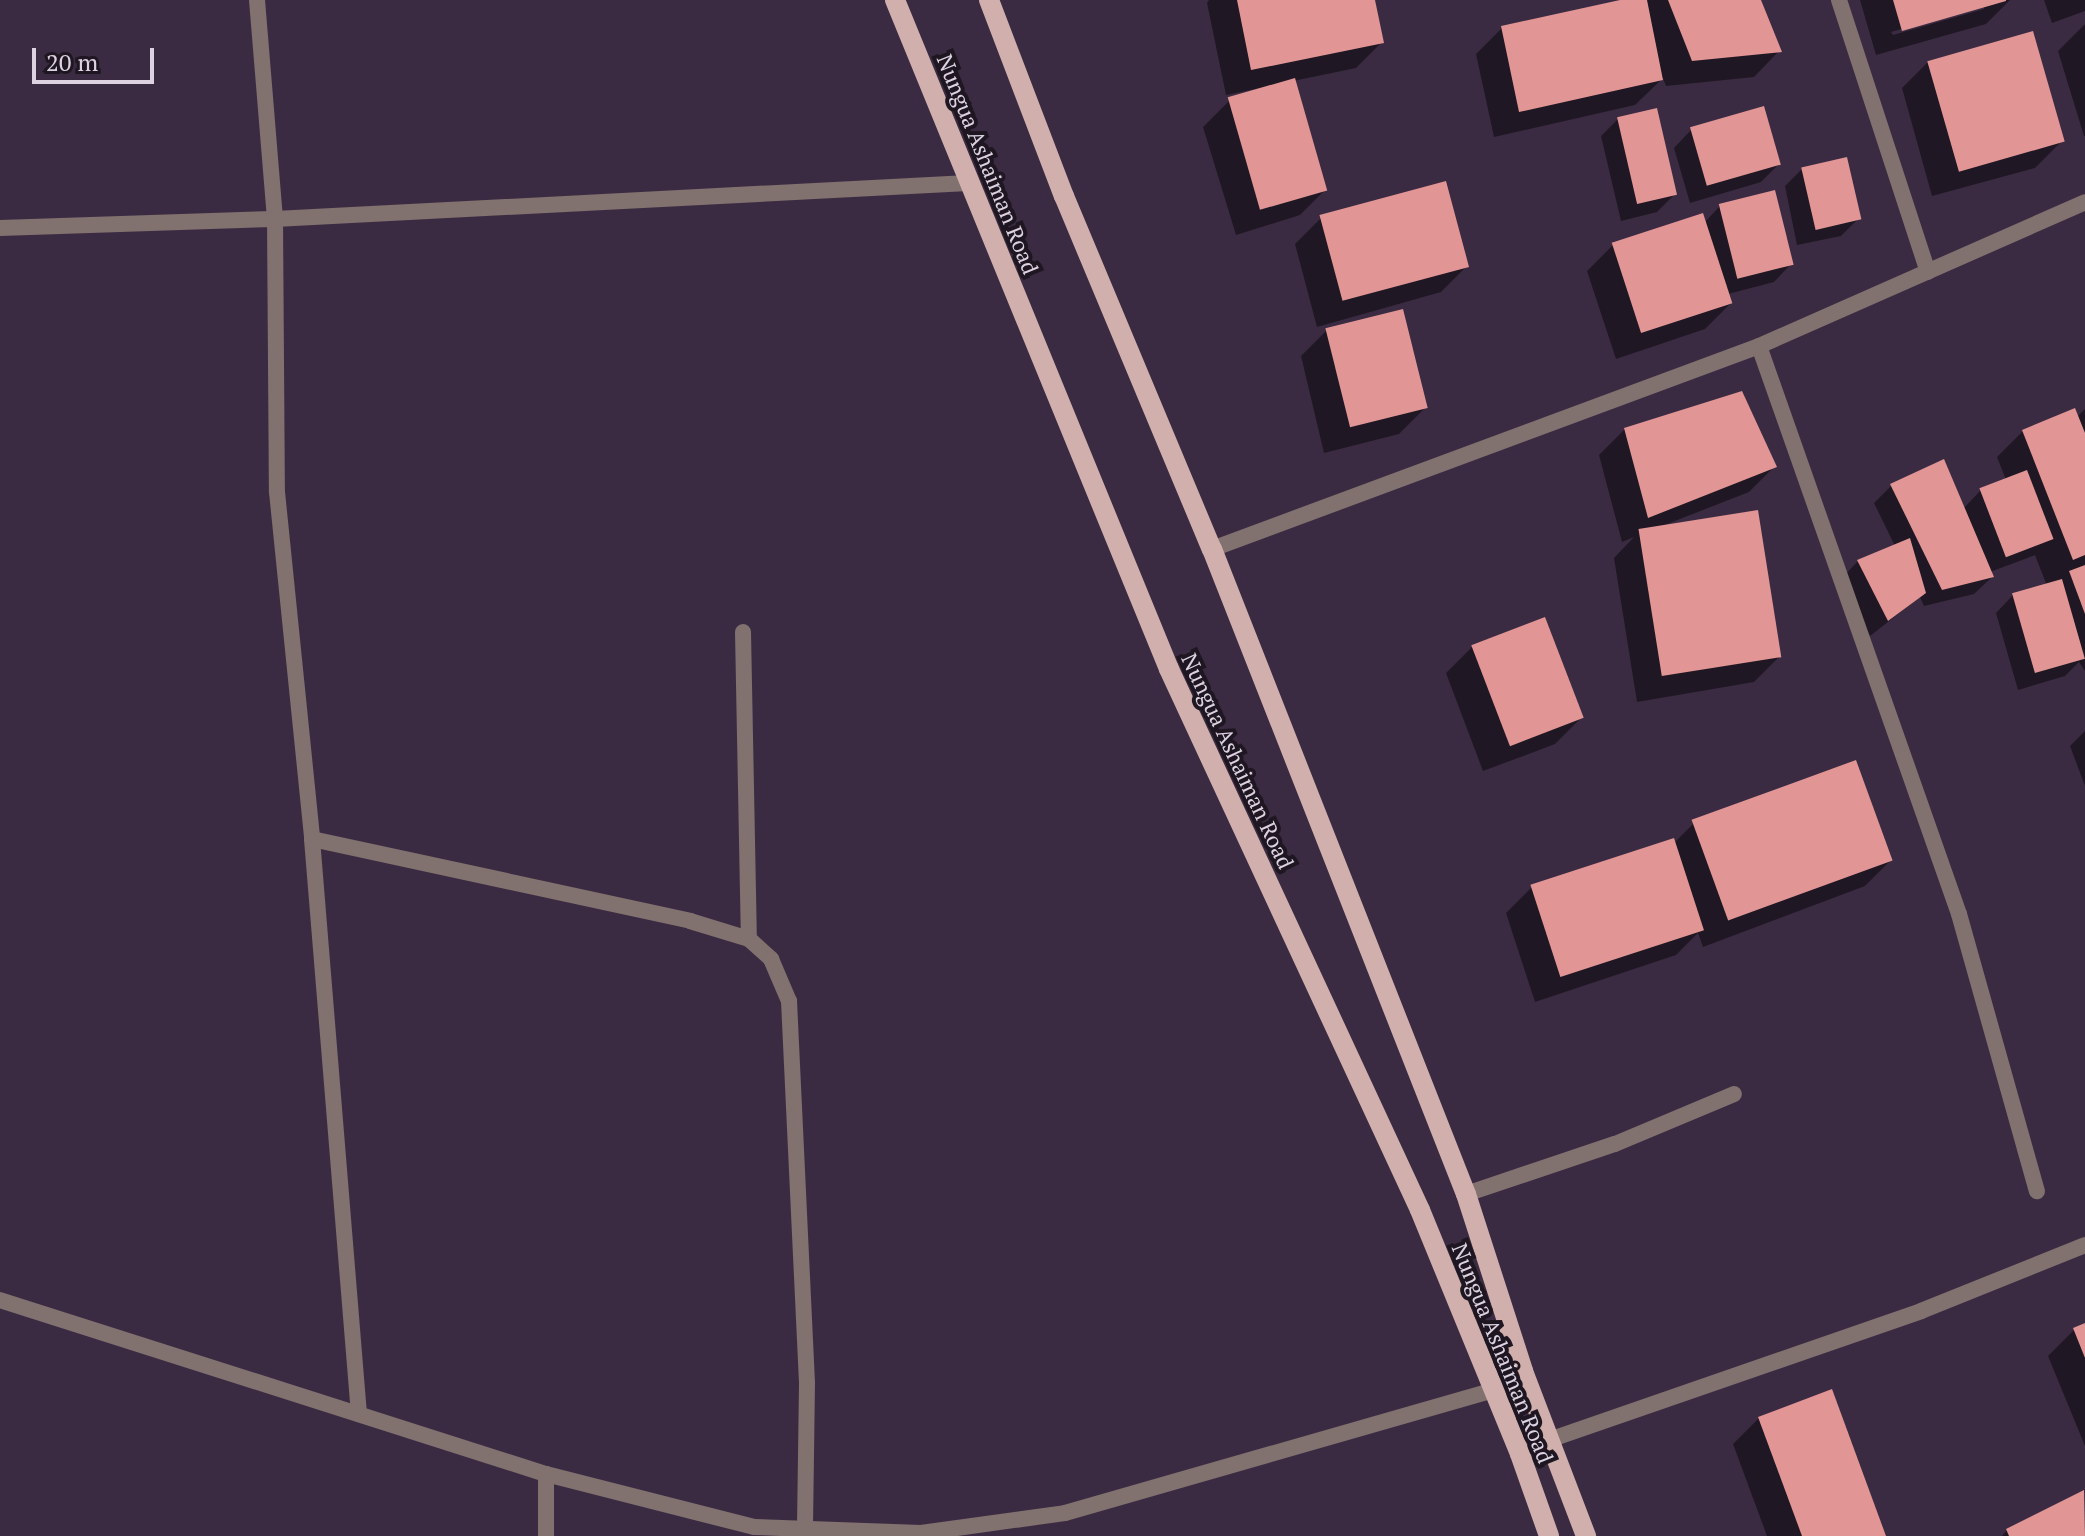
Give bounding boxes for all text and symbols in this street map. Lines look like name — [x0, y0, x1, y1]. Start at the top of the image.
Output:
scale bar — [36, 32, 158, 82]
text: 20 m — [46, 46, 98, 78]
street label: Nungua Ashaiman Road — [932, 50, 1044, 278]
street label: Nungua Ashaiman Road — [1176, 649, 1300, 873]
street label: Nungua Ashaiman Road — [1447, 1239, 1559, 1467]

